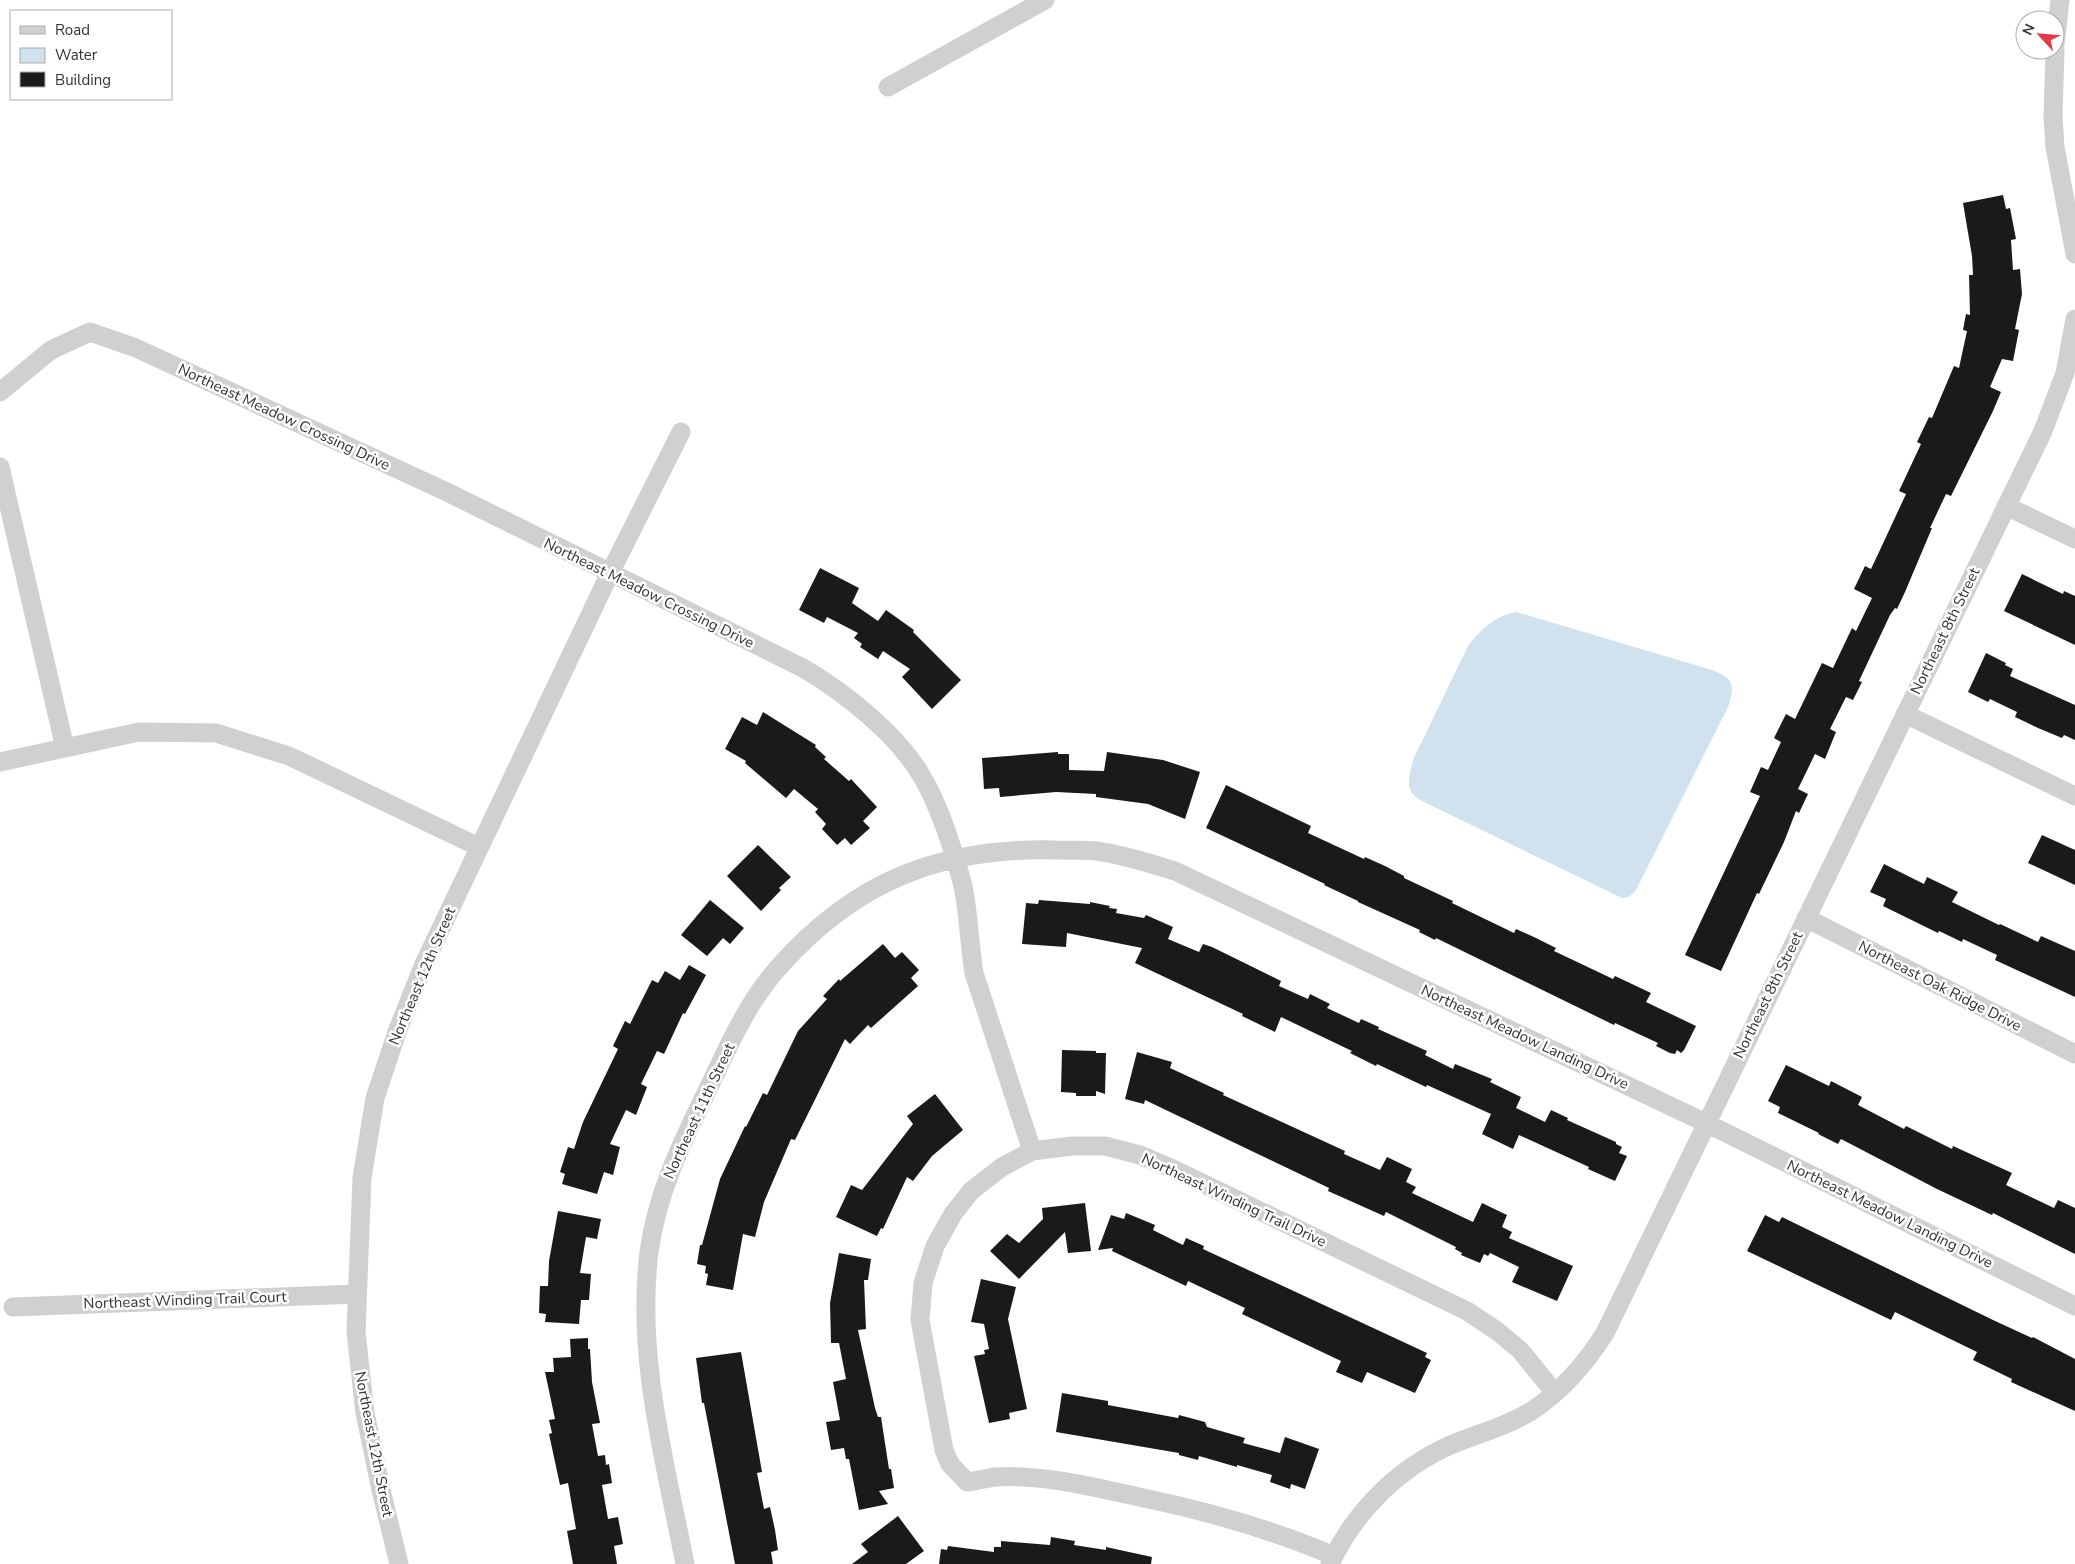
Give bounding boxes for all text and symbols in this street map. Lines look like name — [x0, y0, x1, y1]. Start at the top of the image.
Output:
legend — [10, 10, 172, 100]
north arrow — [2015, 10, 2065, 60]
text: Road — [55, 20, 90, 40]
text: N — [2018, 21, 2040, 38]
text: Water — [55, 45, 98, 65]
text: Building — [55, 70, 111, 90]
street label: Northeast Meadow Crossing Drive — [175, 359, 393, 475]
street label: Northeast Meadow Crossing Drive — [540, 533, 758, 653]
street label: Northeast 8th Street — [1906, 564, 1985, 698]
street label: Northeast 12th Street — [384, 903, 460, 1048]
street label: Northeast 8th Street — [1729, 928, 1808, 1062]
street label: Northeast Oak Ridge Drive — [1855, 936, 2025, 1036]
street label: Northeast Meadow Landing Drive — [1418, 980, 1632, 1094]
street label: Northeast 11th Street — [659, 1039, 740, 1182]
street label: Northeast Winding Trail Drive — [1138, 1148, 1330, 1252]
street label: Northeast Meadow Landing Drive — [1784, 1155, 1996, 1273]
street label: Northeast Winding Trail Court — [83, 1286, 288, 1314]
street label: Northeast 12th Street — [350, 1370, 398, 1519]

